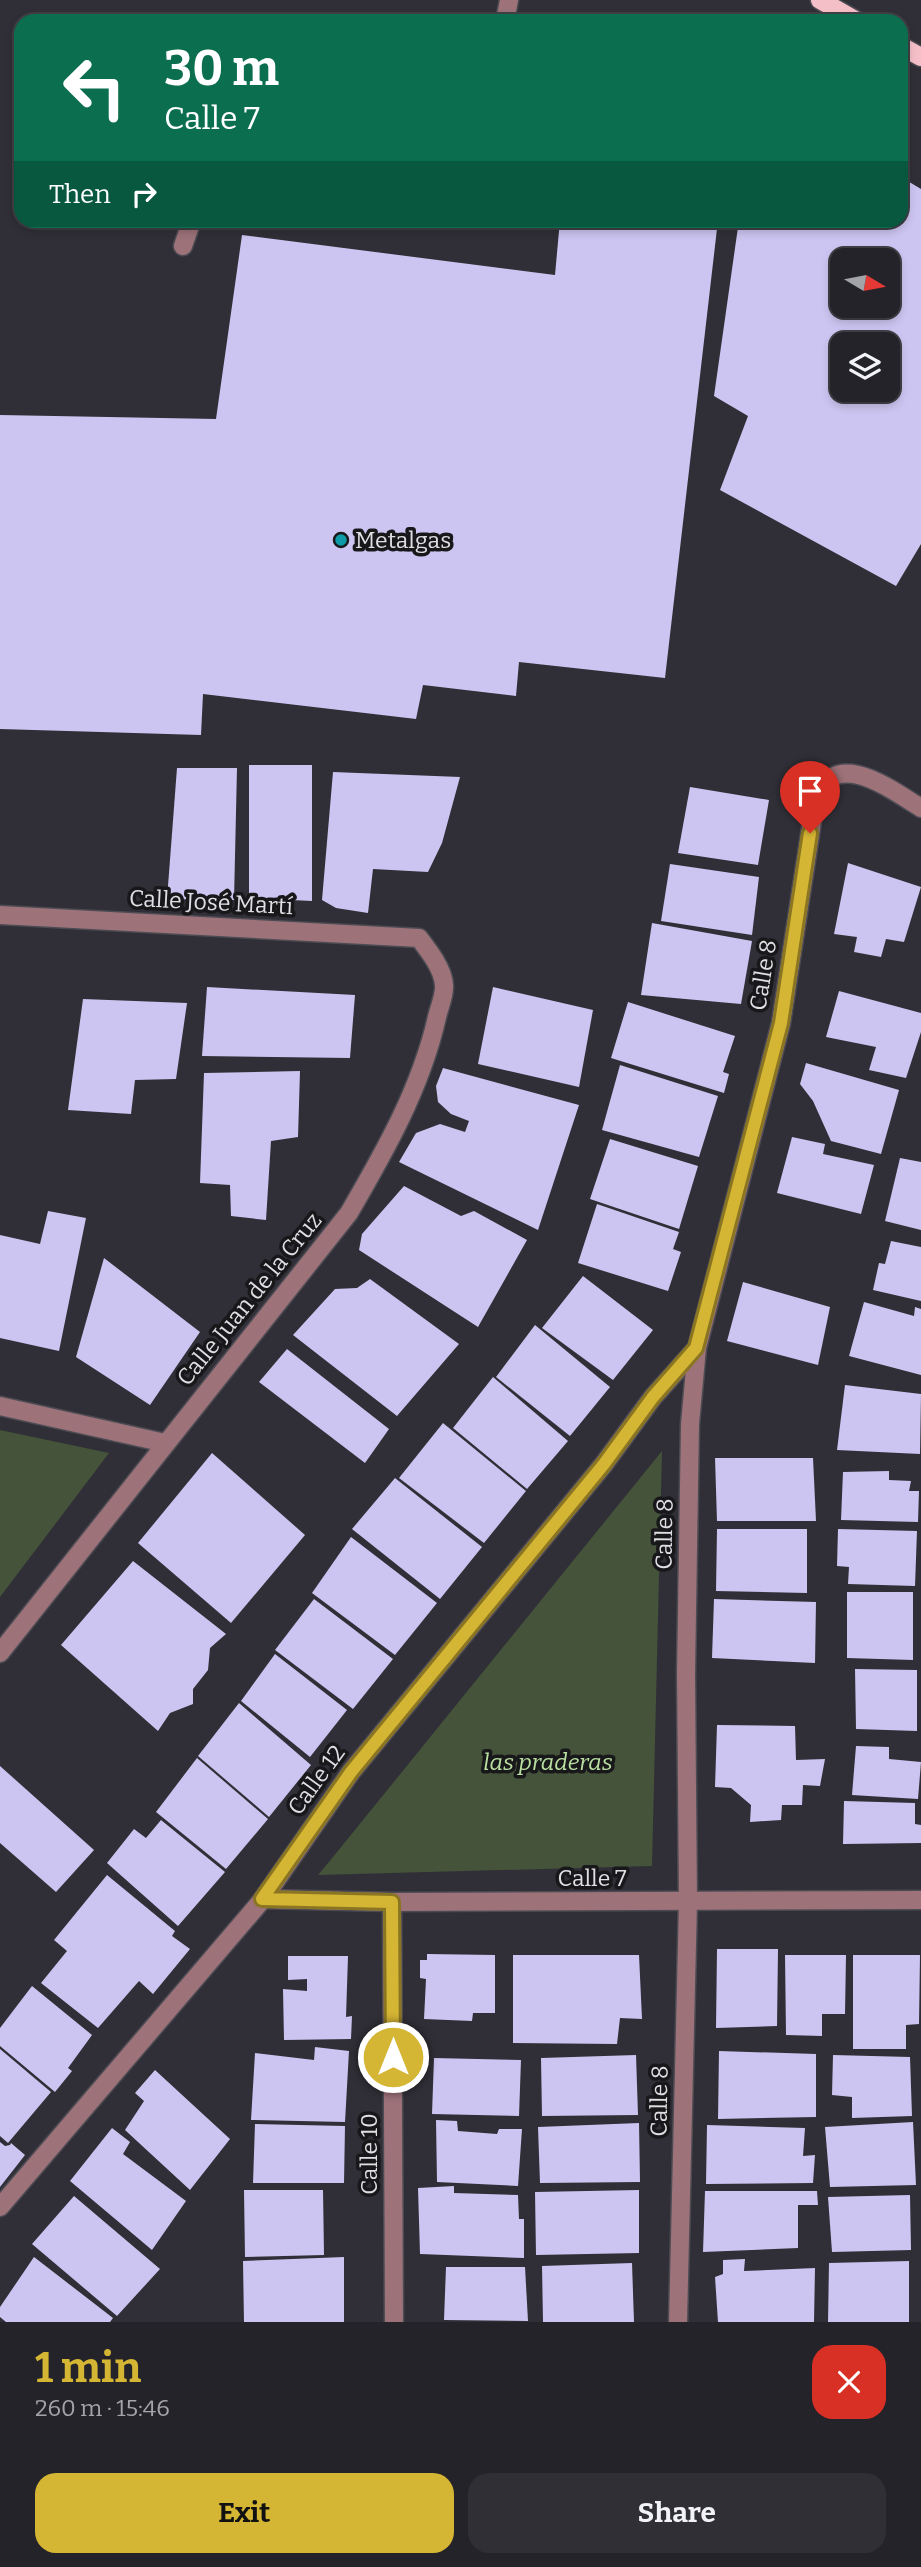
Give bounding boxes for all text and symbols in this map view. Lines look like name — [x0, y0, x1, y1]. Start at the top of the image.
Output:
text: 30 m — [164, 39, 279, 98]
icon: left — [49, 42, 140, 133]
text: Calle 7 — [164, 99, 260, 137]
icon: right — [125, 175, 163, 213]
text: Then — [49, 179, 111, 210]
north arrow — [830, 248, 900, 318]
map controls — [830, 248, 900, 402]
button: layers — [830, 332, 900, 402]
place label: Metalgas — [355, 526, 451, 554]
marker: Metalgas — [333, 532, 349, 548]
pin — [780, 761, 840, 833]
icon: arrive — [791, 772, 829, 810]
street label: Calle José Martí — [128, 884, 294, 920]
street label: Calle 8 — [744, 938, 782, 1012]
street label: Calle Juan de la Cruz — [171, 1207, 327, 1391]
street label: Calle 8 — [649, 1498, 679, 1570]
street label: Calle 12 — [281, 1740, 351, 1820]
park label: las praderas — [483, 1748, 613, 1776]
street label: Calle 7 — [558, 1864, 627, 1892]
position arrow — [356, 2020, 430, 2094]
street label: Calle 8 — [644, 2065, 674, 2137]
street label: Calle 10 — [355, 2113, 383, 2195]
text: 1 min — [35, 2343, 141, 2393]
button: close — [812, 2345, 886, 2419]
text: 260 m · 15:46 — [35, 2394, 170, 2422]
button: Exit — [35, 2473, 454, 2553]
button: Share — [468, 2473, 886, 2553]

